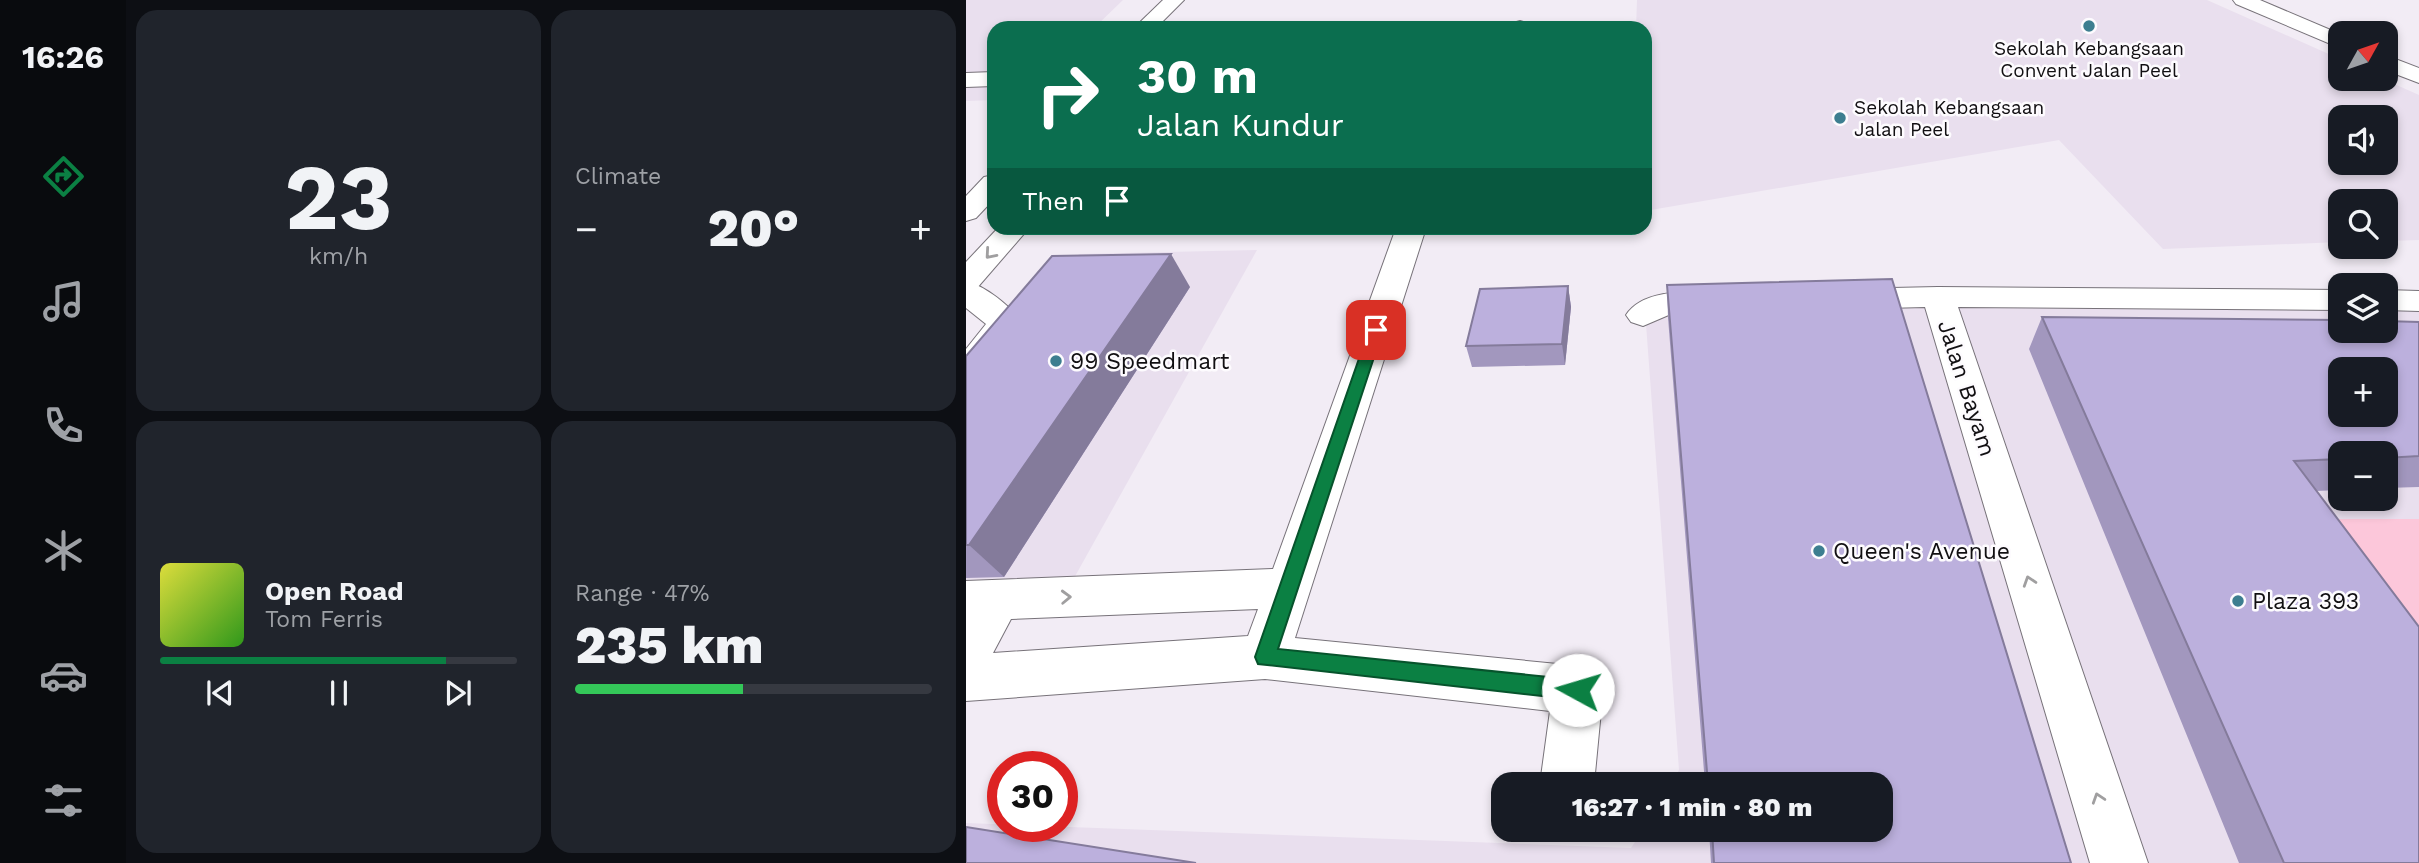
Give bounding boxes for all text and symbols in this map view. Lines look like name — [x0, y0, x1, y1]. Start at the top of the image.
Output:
marker: Sekolah Kebangsaan Convent Jalan Peel — [2081, 18, 2097, 34]
north arrow — [2328, 21, 2398, 91]
map controls — [2328, 21, 2398, 511]
place label: Sekolah Kebangsaan Convent Jalan Peel — [1994, 37, 2184, 82]
text: 16:26 — [22, 38, 104, 76]
text: 30 m — [1137, 47, 1258, 105]
icon: right — [1022, 49, 1113, 140]
place label: Sekolah Kebangsaan Jalan Peel — [1854, 96, 2044, 141]
button: sound — [2328, 105, 2398, 175]
text: Jalan Kundur — [1137, 106, 1344, 144]
marker: Sekolah Kebangsaan Jalan Peel — [1832, 110, 1848, 126]
text: 23 — [284, 144, 393, 251]
icon: directions — [39, 152, 88, 201]
text: Climate — [575, 163, 661, 190]
icon: arrive — [1098, 182, 1136, 220]
text: Then — [1022, 186, 1084, 216]
button: search — [2328, 189, 2398, 259]
text: 20° — [708, 198, 799, 259]
text: − — [575, 207, 598, 251]
text: + — [909, 207, 932, 251]
text: km/h — [309, 243, 368, 270]
one-way arrow — [986, 246, 998, 259]
button: layers — [2328, 273, 2398, 343]
icon: music — [39, 277, 88, 326]
pin — [1346, 300, 1406, 360]
icon: arrive — [1357, 311, 1395, 349]
street label: Jalan Bayam — [1932, 317, 2001, 460]
place label: 99 Speedmart — [1070, 348, 1230, 375]
marker: 99 Speedmart — [1048, 353, 1064, 369]
button: + — [2328, 357, 2398, 427]
icon: phone — [39, 401, 88, 450]
button: − — [2328, 441, 2398, 511]
icon: climate — [39, 526, 88, 575]
place label: Queen's Avenue — [1833, 538, 2010, 565]
marker: Queen's Avenue — [1811, 543, 1827, 559]
text: Open Road — [265, 576, 403, 606]
one-way arrow — [2022, 576, 2037, 588]
text: Range · 47% — [575, 580, 709, 607]
place label: Plaza 393 — [2252, 588, 2359, 615]
one-way arrow — [1061, 590, 1072, 605]
marker: Plaza 393 — [2230, 593, 2246, 609]
text: Tom Ferris — [265, 606, 383, 633]
text: 235 km — [575, 615, 764, 676]
icon: car — [39, 651, 88, 700]
position arrow — [1541, 653, 1615, 727]
icon: previous — [201, 674, 239, 712]
icon: pause — [320, 674, 358, 712]
icon: next — [439, 674, 477, 712]
speed limit sign: 30 — [987, 751, 1078, 842]
icon: filters — [39, 776, 88, 825]
text: 16:27 · 1 min · 80 m — [1572, 792, 1812, 822]
one-way arrow — [2092, 792, 2106, 805]

